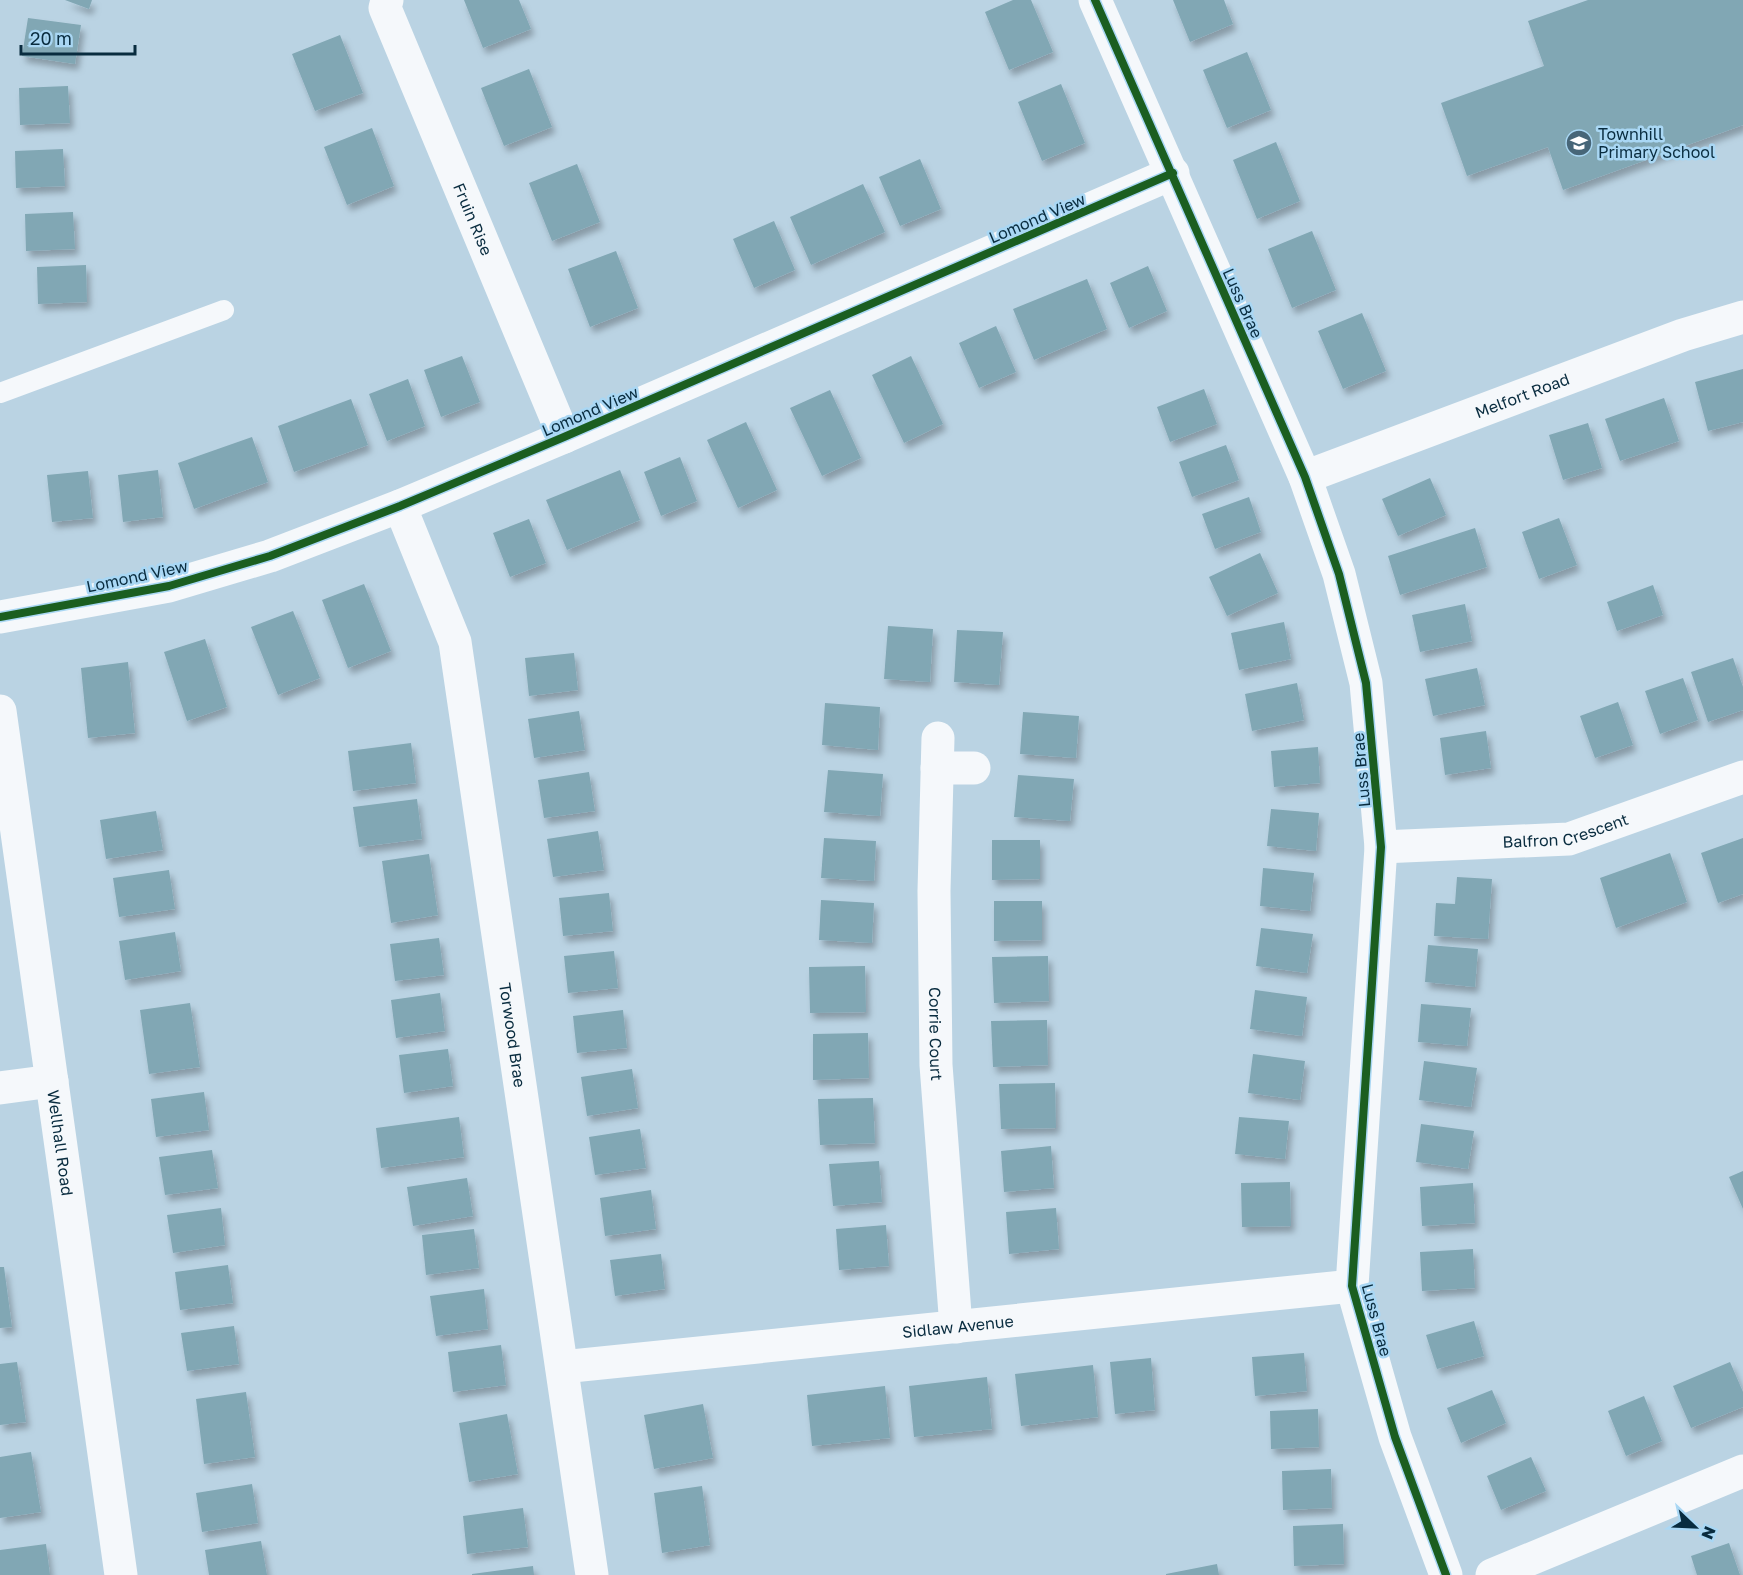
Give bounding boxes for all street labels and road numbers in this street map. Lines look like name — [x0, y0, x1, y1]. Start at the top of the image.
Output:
street label: Fruin Rise — [449, 180, 497, 258]
street label: Lomond View — [986, 189, 1088, 247]
street label: Luss Brae — [1219, 265, 1267, 341]
street label: Melfort Road — [1472, 369, 1572, 422]
street label: Lomond View — [539, 382, 641, 440]
street label: Lomond View — [85, 555, 190, 596]
street label: Luss Brae — [1348, 732, 1374, 808]
street label: Balfron Crescent — [1502, 809, 1631, 852]
street label: Torwood Brae — [495, 981, 530, 1089]
street label: Corrie Court — [925, 987, 947, 1082]
street label: Wellhall Road — [43, 1089, 78, 1197]
street label: Luss Brae — [1358, 1281, 1396, 1359]
street label: Sidlaw Avenue — [901, 1311, 1015, 1342]

